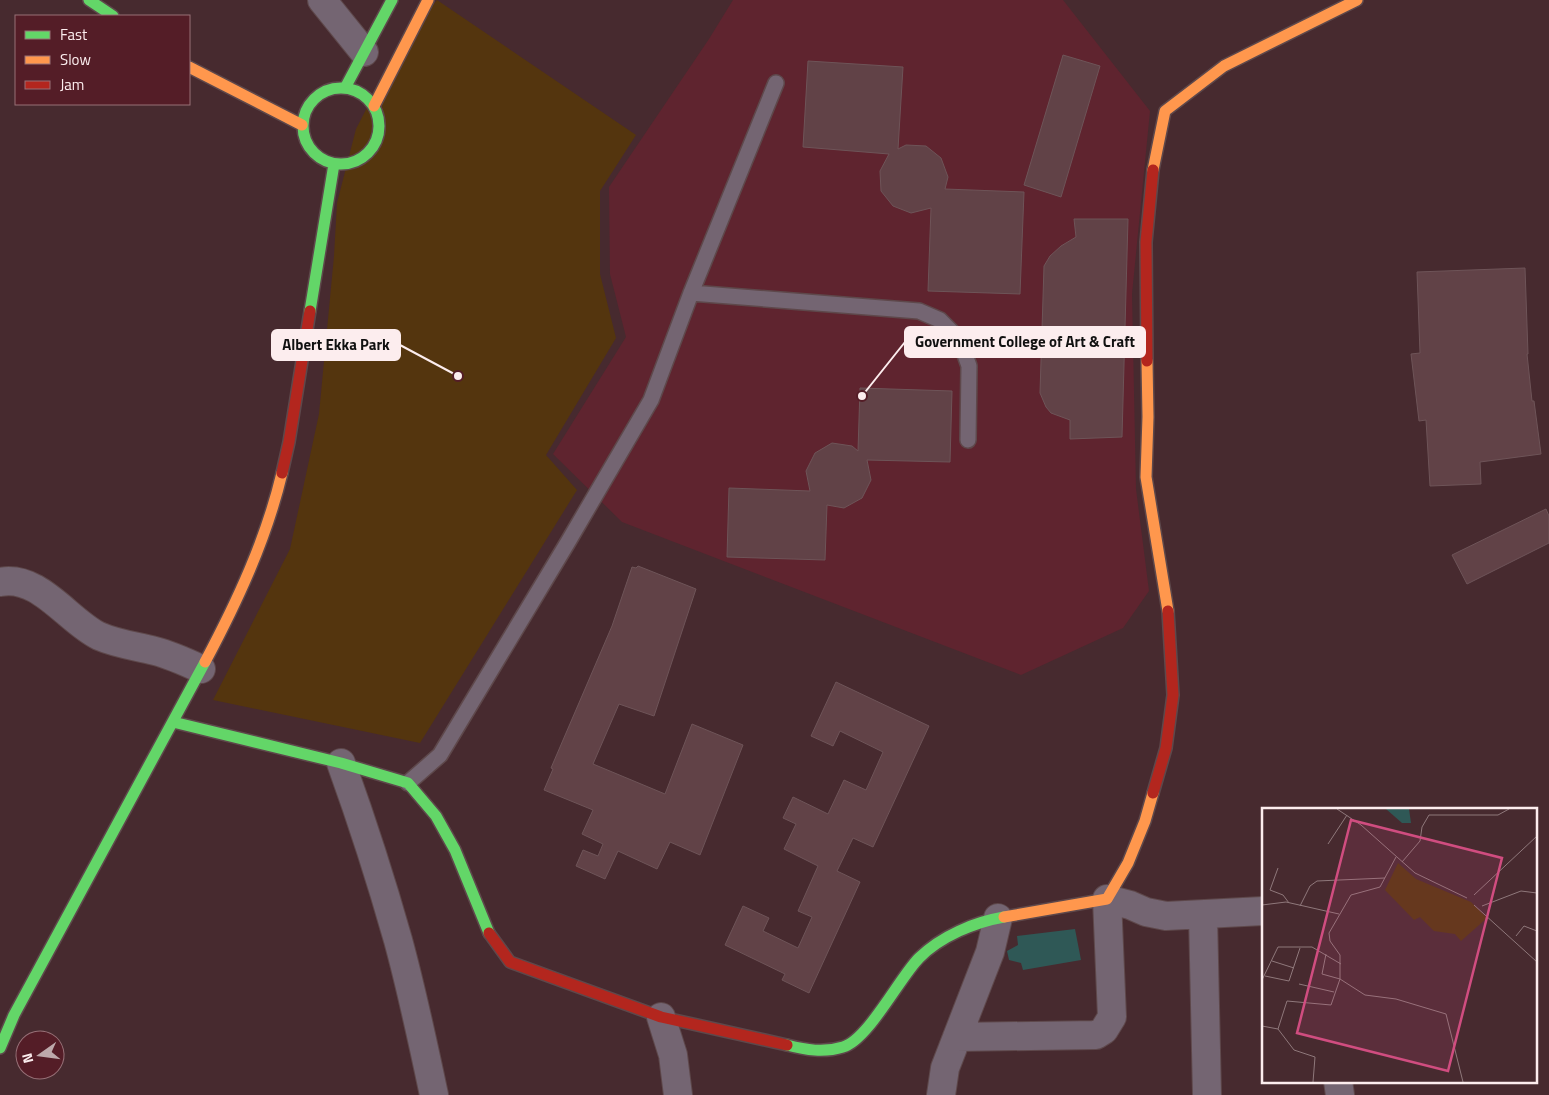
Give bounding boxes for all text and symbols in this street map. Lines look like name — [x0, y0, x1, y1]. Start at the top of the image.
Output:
legend — [15, 15, 190, 105]
text: Fast — [60, 23, 88, 46]
text: Slow — [60, 48, 91, 71]
text: Jam — [60, 73, 84, 96]
callout: Government College of Art & Craft — [905, 327, 1145, 357]
callout: Albert Ekka Park — [272, 330, 400, 360]
text: Government College of Art & Craft — [915, 330, 1136, 353]
text: Albert Ekka Park — [282, 333, 390, 356]
inset map — [1262, 808, 1536, 1082]
north arrow — [15, 1030, 65, 1080]
text: N — [16, 1051, 38, 1066]

